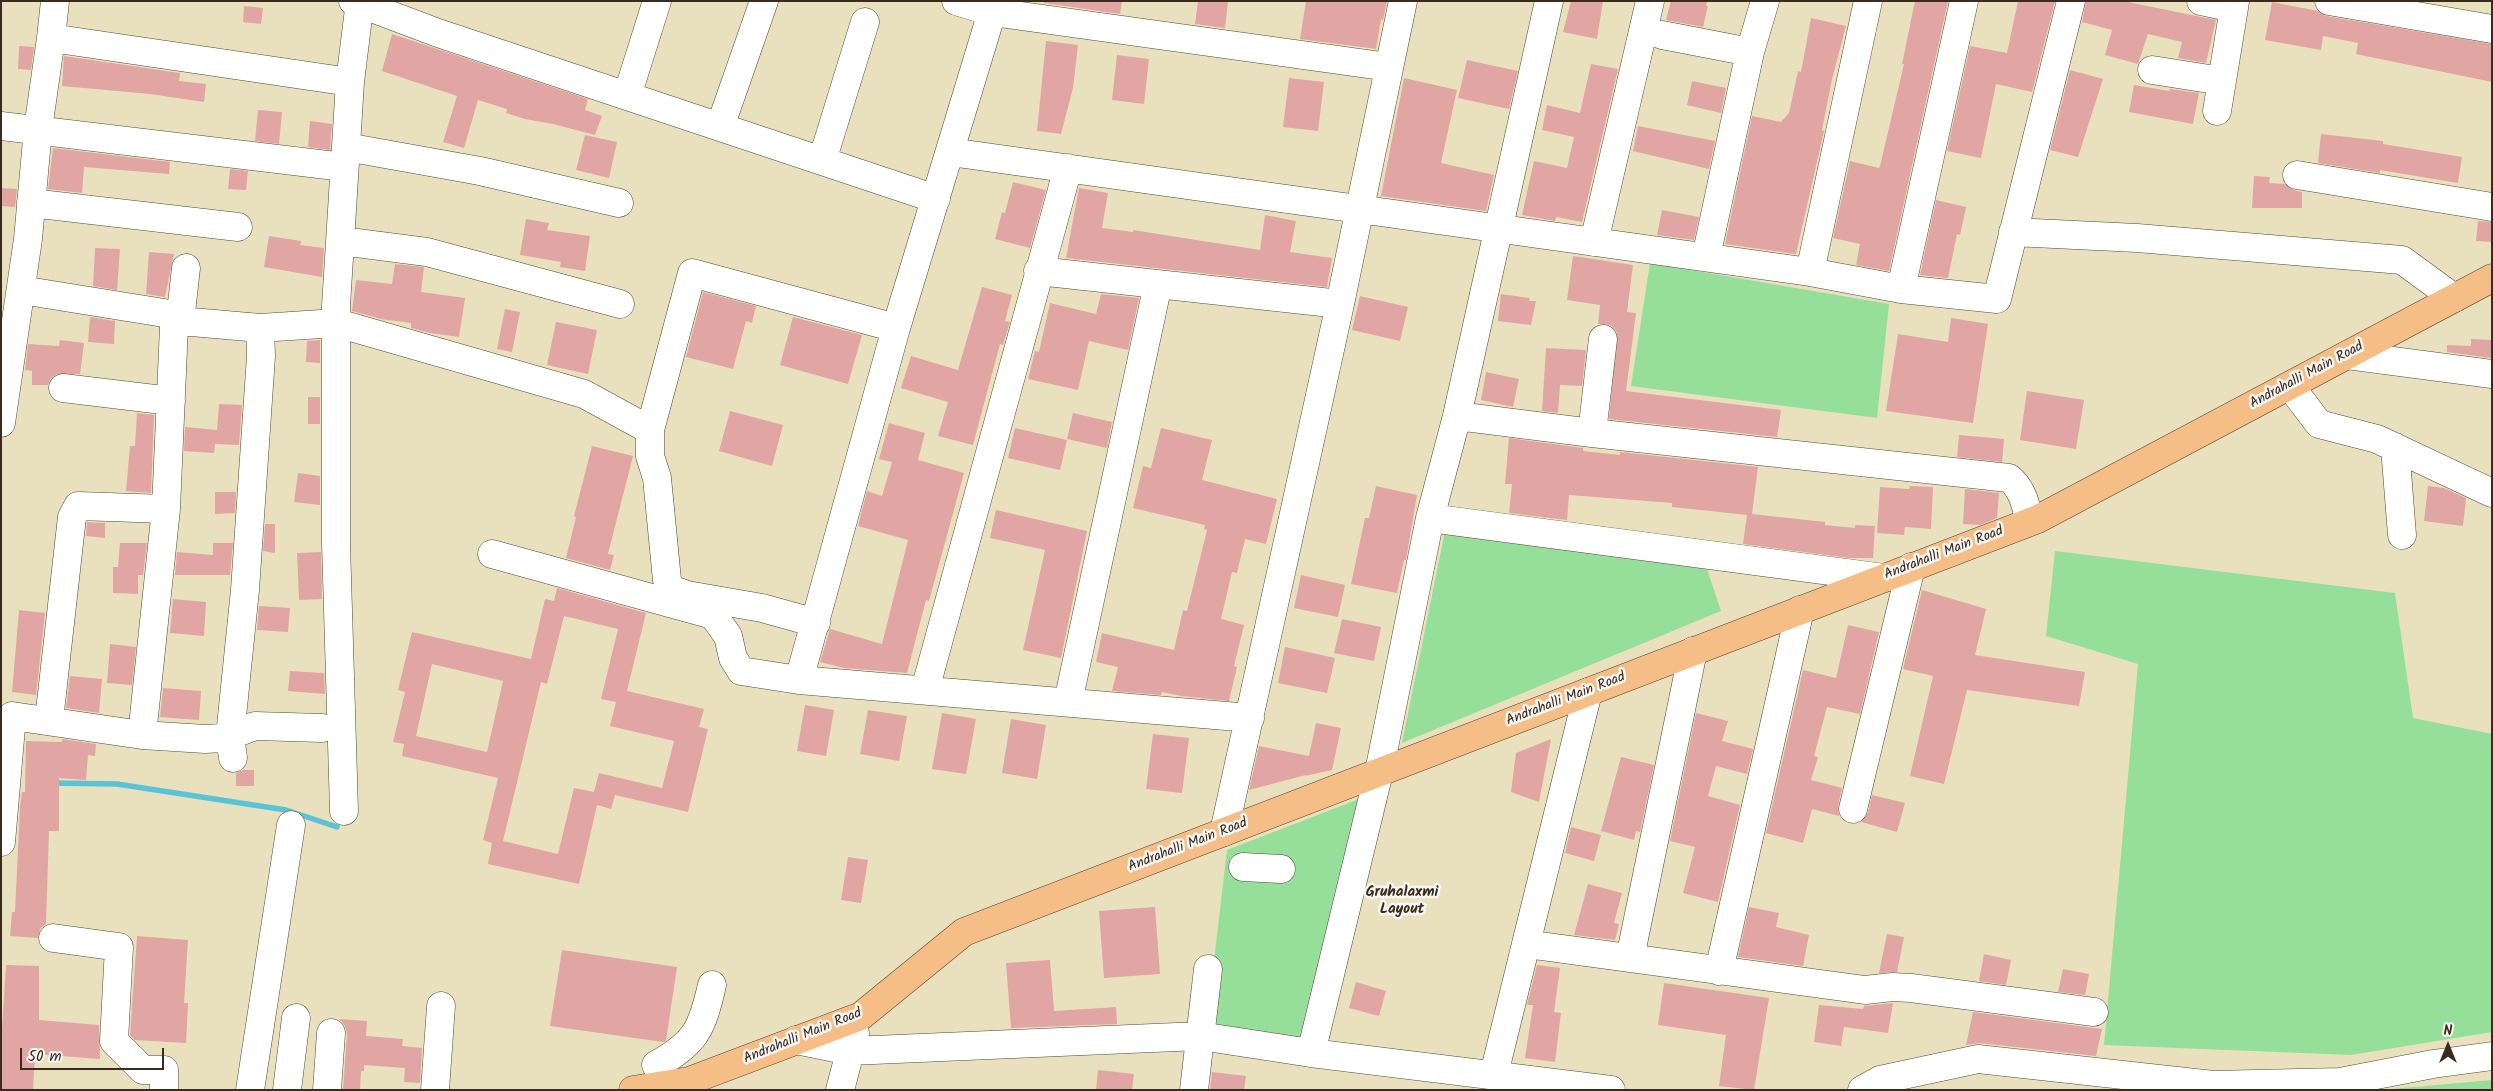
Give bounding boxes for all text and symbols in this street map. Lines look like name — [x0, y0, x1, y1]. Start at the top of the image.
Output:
street label: Andrahalli Main Road — [2247, 339, 2367, 413]
street label: Andrahalli Main Road — [1882, 524, 2006, 584]
street label: Andrahalli Main Road — [1504, 670, 1628, 730]
street label: Andrahalli Main Road — [1126, 816, 1250, 876]
district label: Gruhalaxmi Layout — [1366, 884, 1438, 919]
street label: Andrahalli Main Road — [741, 1006, 865, 1068]
text: N — [2444, 1020, 2452, 1042]
north arrow — [2423, 1021, 2473, 1071]
scale bar — [22, 1038, 166, 1070]
text: 50 m — [28, 1045, 62, 1069]

